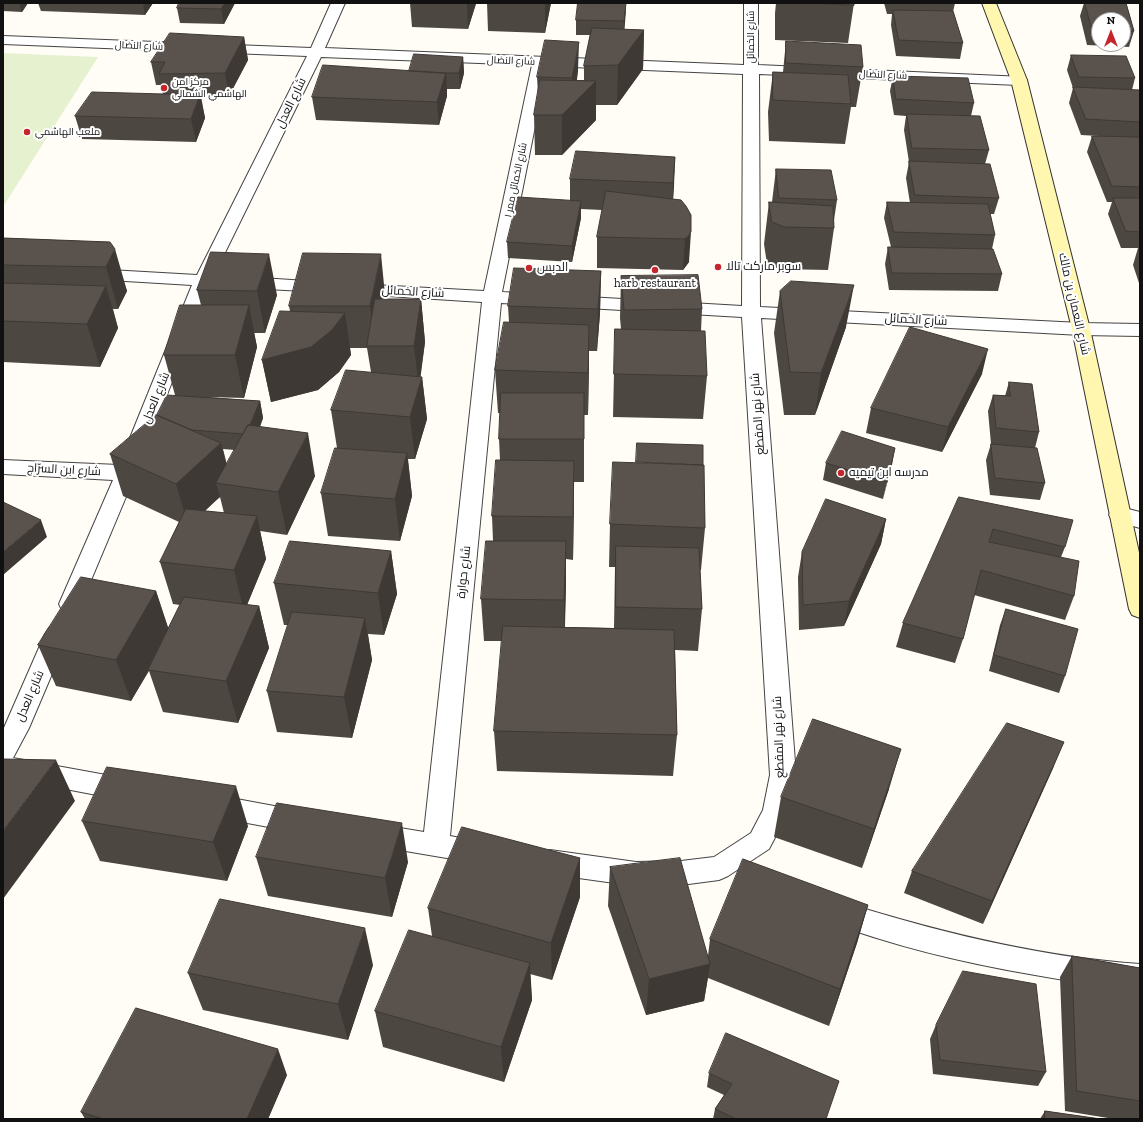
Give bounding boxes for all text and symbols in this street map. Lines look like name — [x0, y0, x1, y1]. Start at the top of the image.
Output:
street label: شارع الخمائل — [745, 11, 757, 63]
north arrow — [1091, 12, 1131, 52]
text: N — [1107, 14, 1115, 27]
street label: شارع النضال — [115, 39, 163, 53]
street label: شارع النضال — [487, 54, 535, 68]
street label: شارع النضال — [859, 68, 907, 82]
street label: شارع العدل — [273, 75, 309, 131]
place label: مركز امن الهاشمي الشمالي — [172, 76, 247, 100]
marker: مركز امن الهاشمي الشمالي — [159, 83, 169, 93]
place label: ملعب الهاشمي — [35, 126, 100, 138]
marker: ملعب الهاشمي — [22, 127, 32, 137]
street label: شارع الخمائل ممر ١ — [502, 141, 530, 219]
street label: شارع النعمان بن مالك — [1055, 251, 1093, 357]
place label: سوبر ماركت تالا — [726, 260, 801, 274]
place label: الدبس — [537, 261, 568, 275]
marker: سوبر ماركت تالا — [713, 262, 723, 272]
marker: الدبس — [524, 263, 534, 273]
marker: harb restaurant — [650, 265, 660, 275]
place label: harb restaurant — [614, 277, 696, 291]
street label: شارع الخمائل — [381, 283, 445, 301]
street label: شارع الخمائل — [884, 311, 948, 329]
street label: شارع العدل — [139, 370, 173, 426]
street label: شارع نهر المقطع — [748, 372, 768, 456]
street label: شارع ابن السرّاج — [27, 461, 101, 479]
place label: مدرسه ابن تيميه — [849, 466, 929, 480]
marker: مدرسه ابن تيميه — [836, 468, 846, 478]
street label: شارع حوارة — [454, 545, 474, 599]
street label: شارع العدل — [13, 668, 47, 724]
street label: شارع نهر المقطع — [770, 696, 788, 778]

